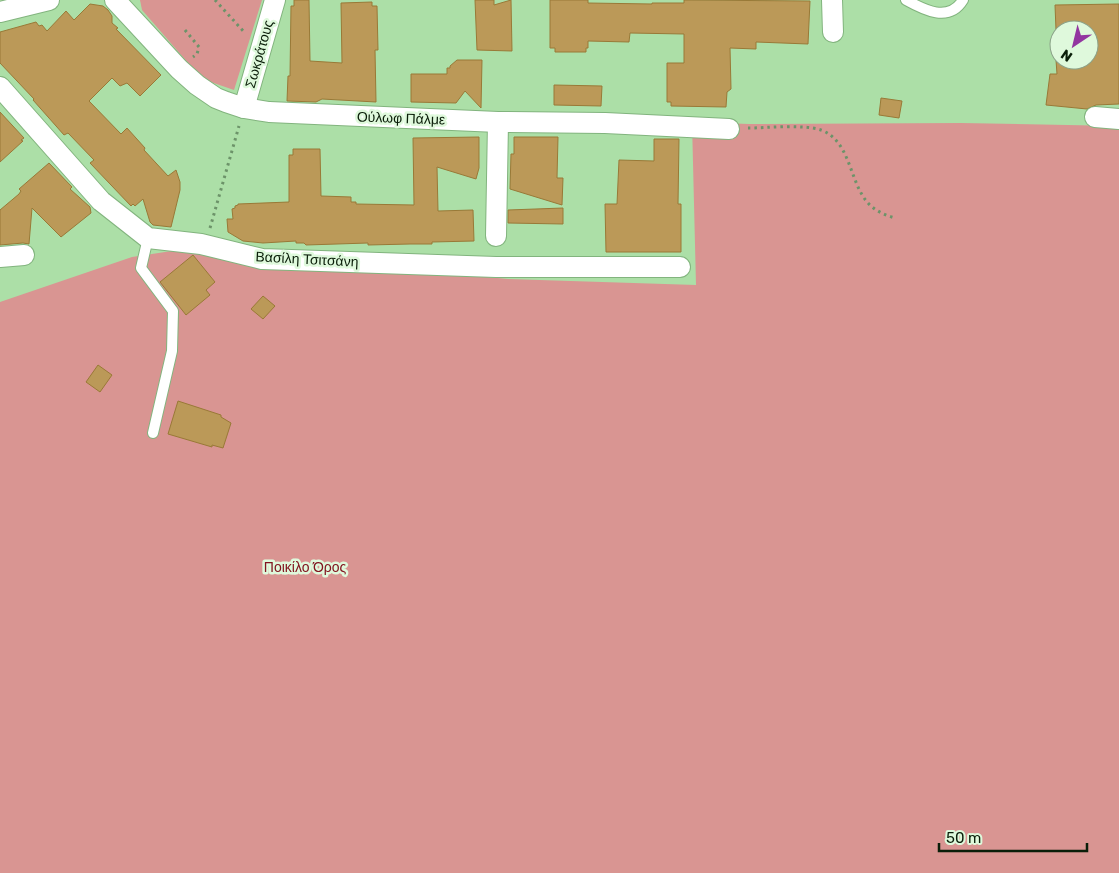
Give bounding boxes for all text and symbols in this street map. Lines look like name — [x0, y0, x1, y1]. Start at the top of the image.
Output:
street label: Σωκράτους — [242, 18, 277, 90]
north arrow — [1049, 20, 1099, 70]
text: N — [1058, 45, 1076, 65]
street label: Ούλωφ Πάλμε — [357, 108, 445, 129]
street label: Βασίλη Τσιτσάνη — [255, 248, 359, 271]
park label: Ποικίλο Όρος — [264, 559, 346, 576]
scale bar — [939, 820, 1086, 852]
text: 50 m — [946, 829, 981, 847]

